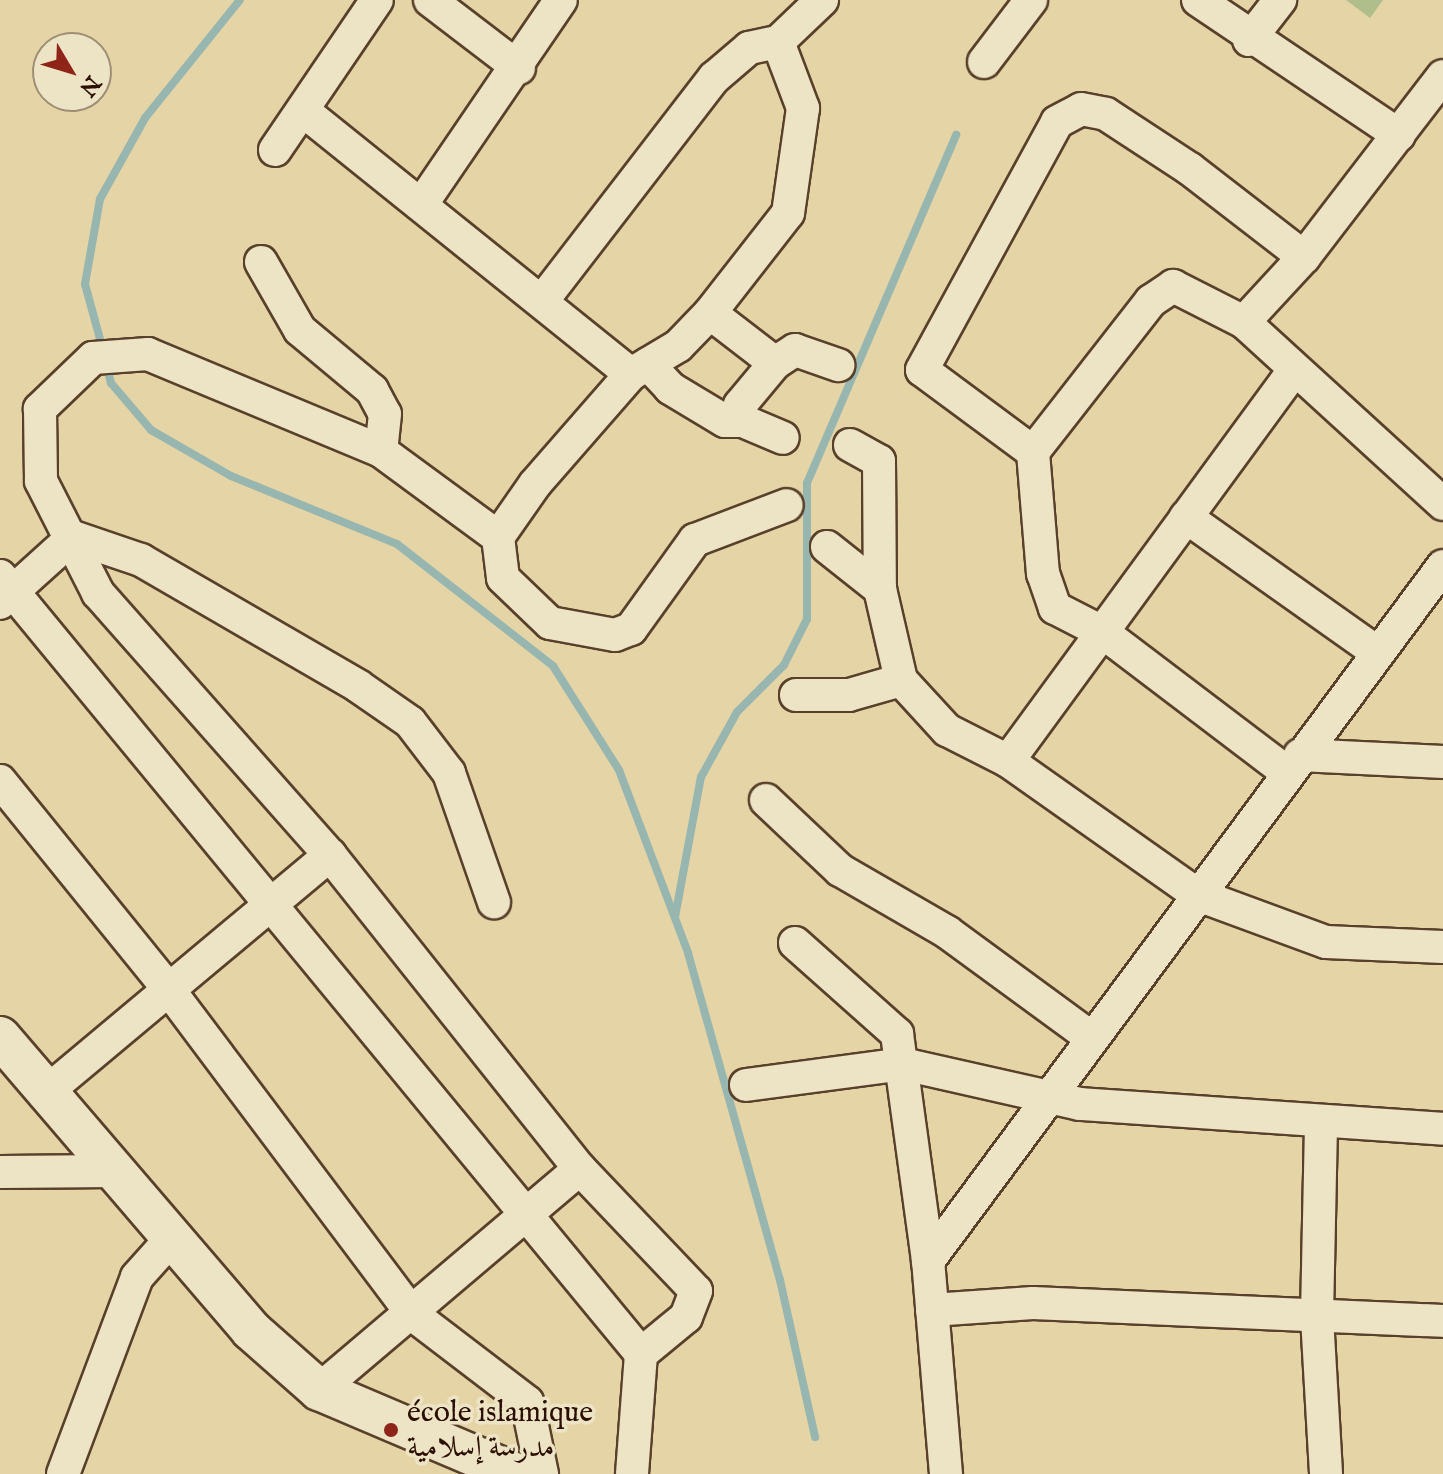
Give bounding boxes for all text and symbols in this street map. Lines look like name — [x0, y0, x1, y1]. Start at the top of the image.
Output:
north arrow — [32, 32, 112, 112]
text: N — [72, 69, 106, 102]
place label: école islamique مدرسة إسلامية — [407, 1395, 593, 1466]
marker: école islamique مدرسة إسلامية — [382, 1421, 400, 1439]

